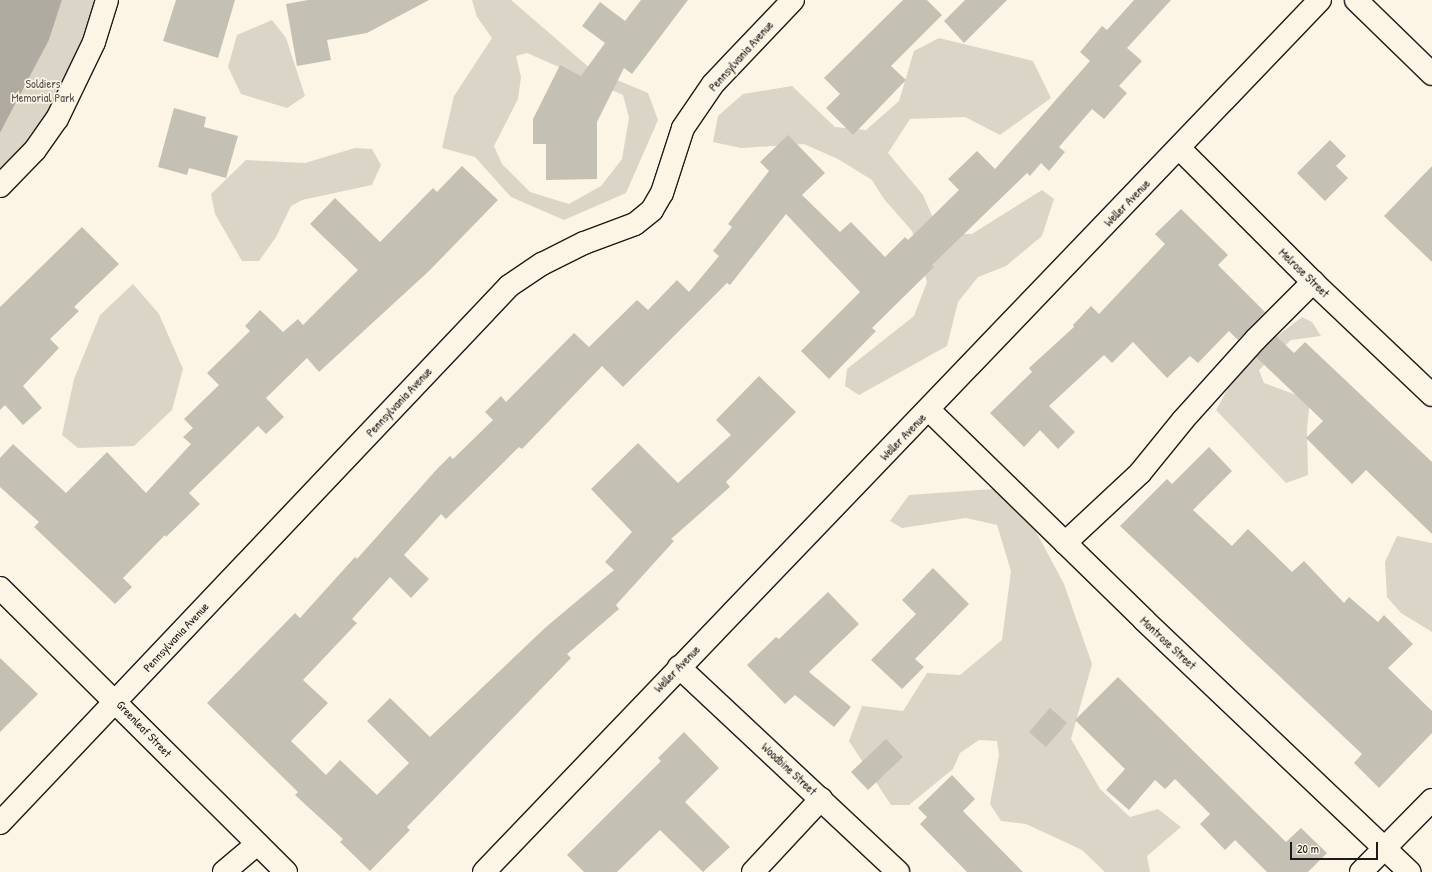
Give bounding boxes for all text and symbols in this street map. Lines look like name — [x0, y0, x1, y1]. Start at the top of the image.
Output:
street label: Pennsylvania Avenue — [706, 18, 776, 94]
park label: Soldiers Memorial Park — [12, 77, 74, 105]
street label: Weller Avenue — [1101, 176, 1153, 230]
street label: Melrose Street — [1276, 245, 1332, 301]
street label: Pennsylvania Avenue — [363, 364, 435, 440]
street label: Weller Avenue — [877, 410, 929, 464]
street label: Pennsylvania Avenue — [140, 599, 212, 675]
street label: Montrose Street — [1137, 613, 1199, 673]
street label: Weller Avenue — [651, 642, 703, 696]
street label: Greenleaf Street — [113, 698, 175, 760]
street label: Woodbine Street — [758, 740, 820, 798]
scale bar — [1292, 834, 1380, 860]
text: 20 m — [1297, 840, 1319, 857]

